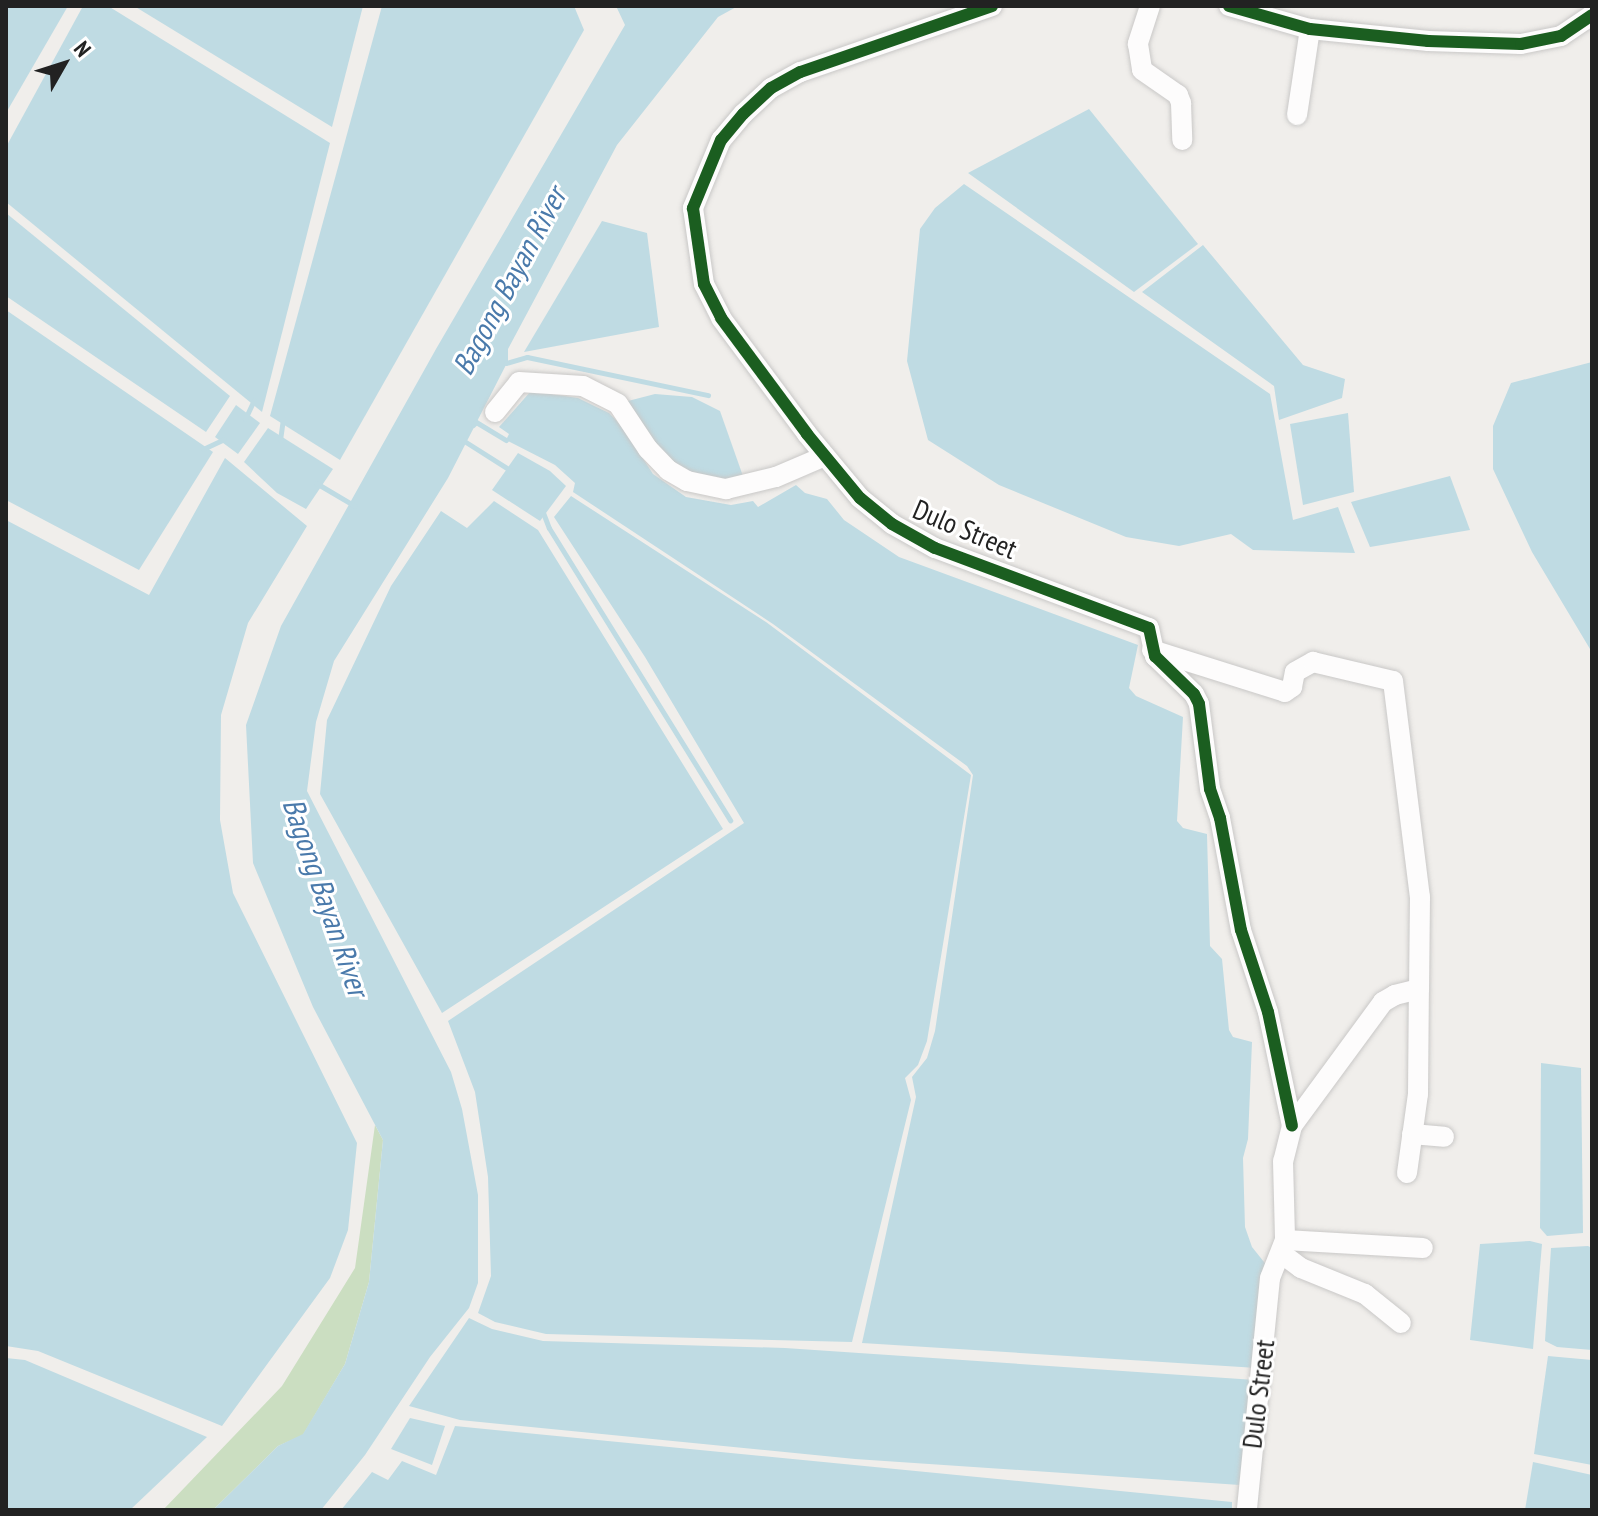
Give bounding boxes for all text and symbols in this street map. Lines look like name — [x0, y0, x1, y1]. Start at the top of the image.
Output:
north arrow — [24, 24, 104, 104]
text: N — [68, 35, 97, 62]
water label: Bagong Bayan River — [445, 181, 573, 381]
street label: Dulo Street — [908, 492, 1022, 566]
water label: Bagong Bayan River — [275, 793, 377, 1001]
street label: Dulo Street — [1235, 1338, 1281, 1450]

